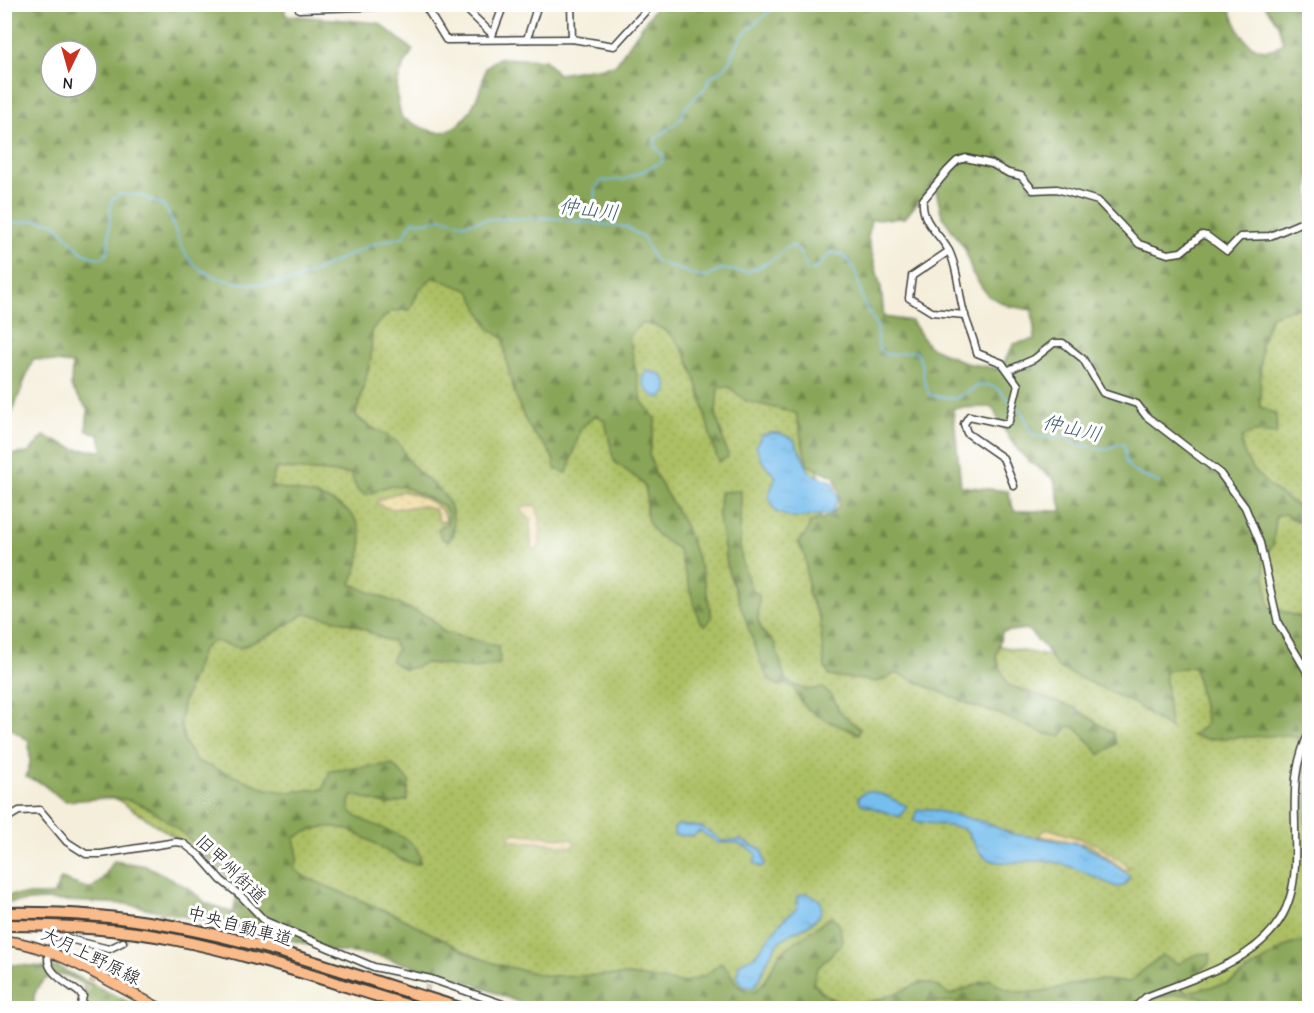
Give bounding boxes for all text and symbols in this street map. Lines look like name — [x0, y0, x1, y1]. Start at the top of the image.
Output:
north arrow — [39, 39, 99, 99]
text: N — [62, 74, 74, 92]
water label: 仲山川 — [558, 194, 620, 225]
water label: 仲山川 — [1040, 411, 1104, 446]
street label: 旧甲州街道 — [191, 831, 270, 908]
street label: 中央自動車道 — [185, 902, 295, 951]
street label: 大月上野原線 — [38, 923, 144, 990]

